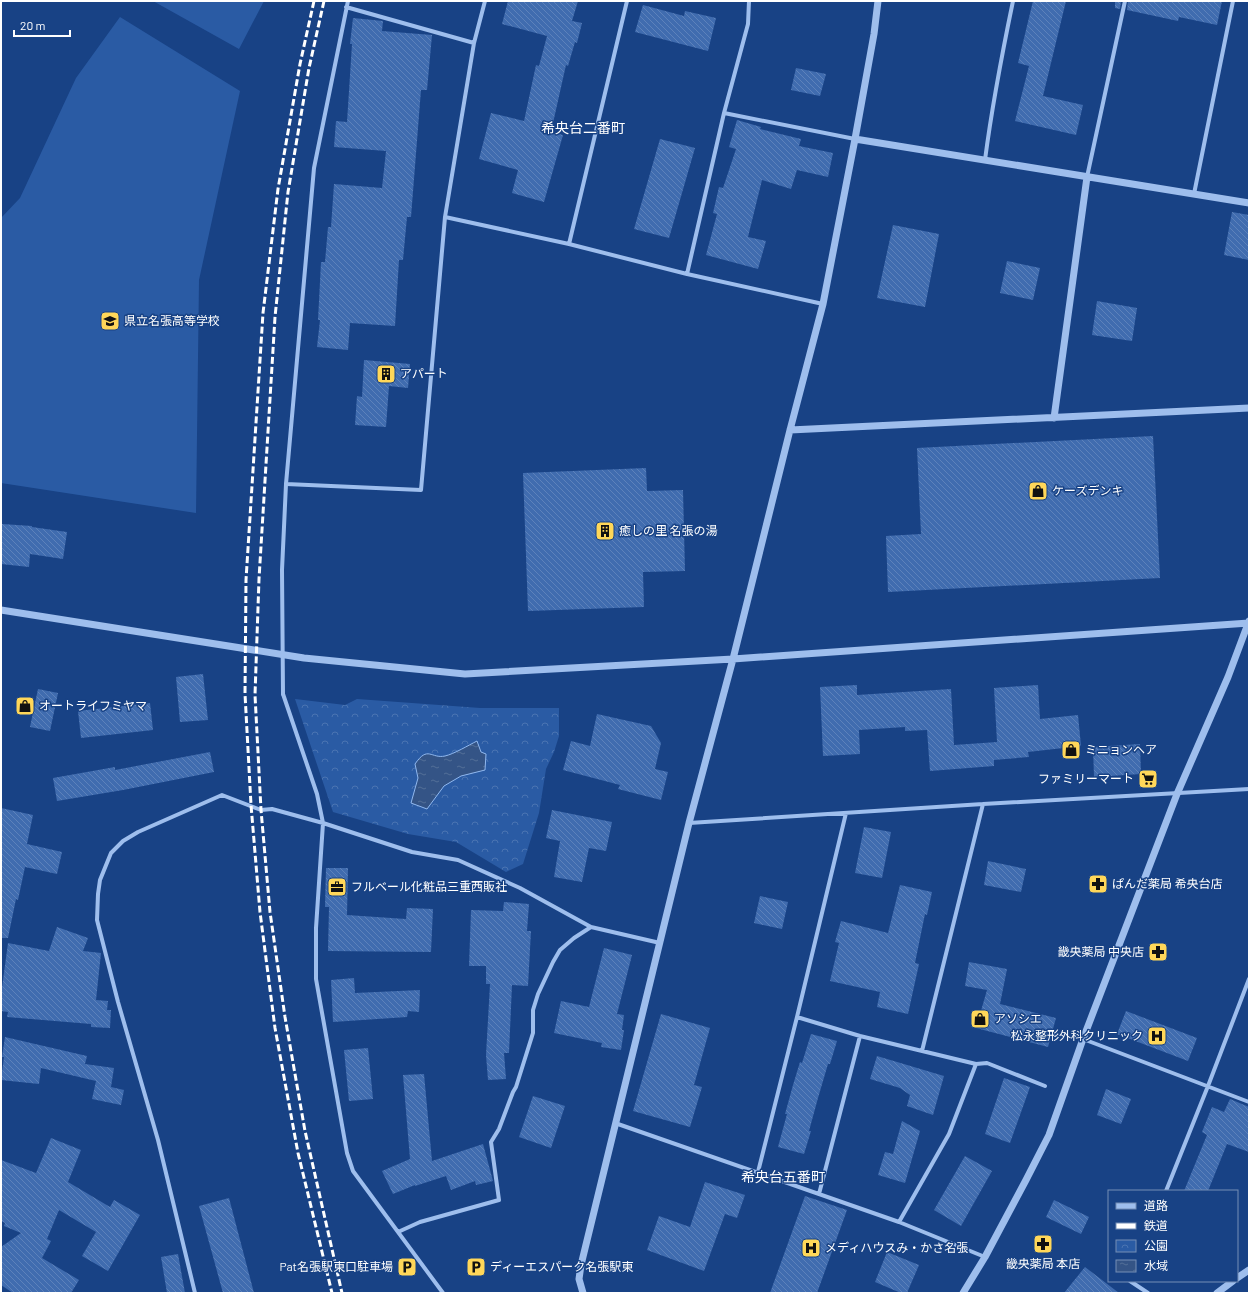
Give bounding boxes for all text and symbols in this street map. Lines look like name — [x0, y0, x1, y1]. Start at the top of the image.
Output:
scale bar — [14, 12, 70, 38]
text: 20 m — [20, 18, 46, 32]
district label: 希央台二番町 — [541, 119, 625, 136]
school or university icon: 県立名張高等学校 — [99, 310, 121, 332]
place label: 県立名張高等学校 — [124, 313, 220, 327]
building icon: アパート — [375, 363, 397, 385]
place label: アパート — [400, 366, 448, 380]
shop icon: ケーズデンキ — [1027, 480, 1049, 502]
place label: ケーズデンキ — [1052, 483, 1123, 497]
building icon: 癒しの里 名張の湯 — [594, 520, 616, 542]
place label: 癒しの里 名張の湯 — [619, 523, 717, 537]
shop icon: オートライフミヤマ — [14, 695, 36, 717]
place label: オートライフミヤマ — [39, 698, 147, 712]
shop icon: ミニョンヘア — [1060, 739, 1082, 761]
place label: ミニョンヘア — [1085, 742, 1157, 756]
supermarket icon: ファミリーマート — [1137, 768, 1159, 790]
place label: ファミリーマート — [1038, 771, 1134, 785]
pharmacy icon: ぱんだ薬局 希央台店 — [1087, 873, 1109, 895]
office icon: フルベール化粧品三重西販社 — [326, 876, 348, 898]
place label: ぱんだ薬局 希央台店 — [1112, 876, 1222, 890]
place label: フルベール化粧品三重西販社 — [351, 879, 507, 893]
pharmacy icon: 畿央薬局 中央店 — [1147, 941, 1169, 963]
place label: 畿央薬局 中央店 — [1058, 944, 1144, 958]
shop icon: アソシエ — [969, 1008, 991, 1030]
place label: アソシエ — [994, 1011, 1042, 1025]
hospital icon: 松永整形外科クリニック — [1146, 1025, 1168, 1047]
place label: 松永整形外科クリニック — [1011, 1028, 1143, 1042]
district label: 希央台五番町 — [741, 1168, 825, 1185]
legend — [1108, 1190, 1238, 1282]
text: 道路 — [1144, 1198, 1168, 1212]
text: 鉄道 — [1144, 1218, 1168, 1232]
pharmacy icon: 畿央薬局 本店 — [1032, 1233, 1054, 1255]
hospital icon: メディハウスみ・かさ名張 — [800, 1237, 822, 1259]
text: 公園 — [1144, 1238, 1168, 1252]
place label: メディハウスみ・かさ名張 — [825, 1240, 968, 1254]
parking icon: Pat名張駅東口駐車場 — [396, 1256, 418, 1278]
parking icon: ディーエスパーク名張駅東 — [465, 1256, 487, 1278]
place label: 畿央薬局 本店 — [1006, 1256, 1080, 1270]
text: 水域 — [1144, 1258, 1168, 1272]
place label: Pat名張駅東口駐車場 — [279, 1259, 393, 1273]
place label: ディーエスパーク名張駅東 — [490, 1259, 633, 1273]

